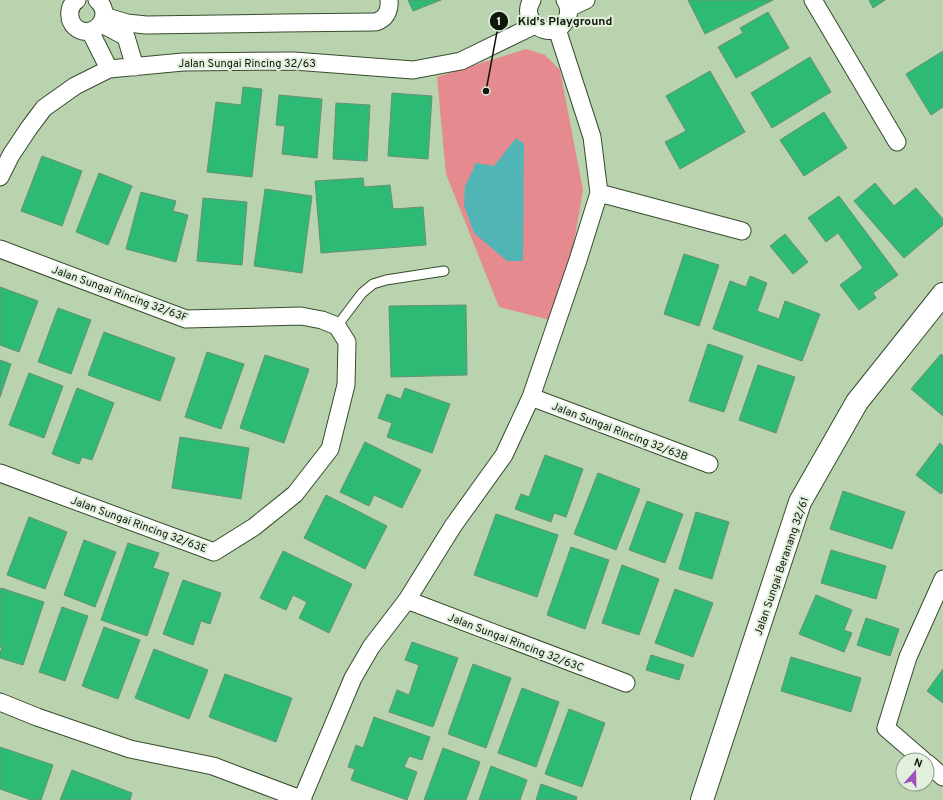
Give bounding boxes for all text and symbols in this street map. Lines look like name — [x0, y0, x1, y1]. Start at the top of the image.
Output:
callout: Kid's Playground — [489, 9, 620, 33]
text: 1 — [497, 14, 501, 30]
text: Kid's Playground — [518, 14, 612, 30]
street label: Jalan Sungai Rincing 32/63 — [178, 57, 316, 71]
street label: Jalan Sungai Rincing 32/63F — [50, 263, 190, 325]
street label: Jalan Sungai Rincing 32/63B — [550, 399, 690, 464]
street label: Jalan Sungai Rincing 32/63E — [69, 494, 209, 556]
street label: Jalan Sungai Beranang 32/61 — [752, 495, 812, 638]
street label: Jalan Sungai Rincing 32/63C — [446, 610, 586, 675]
north arrow — [895, 752, 935, 792]
text: N — [912, 756, 924, 771]

